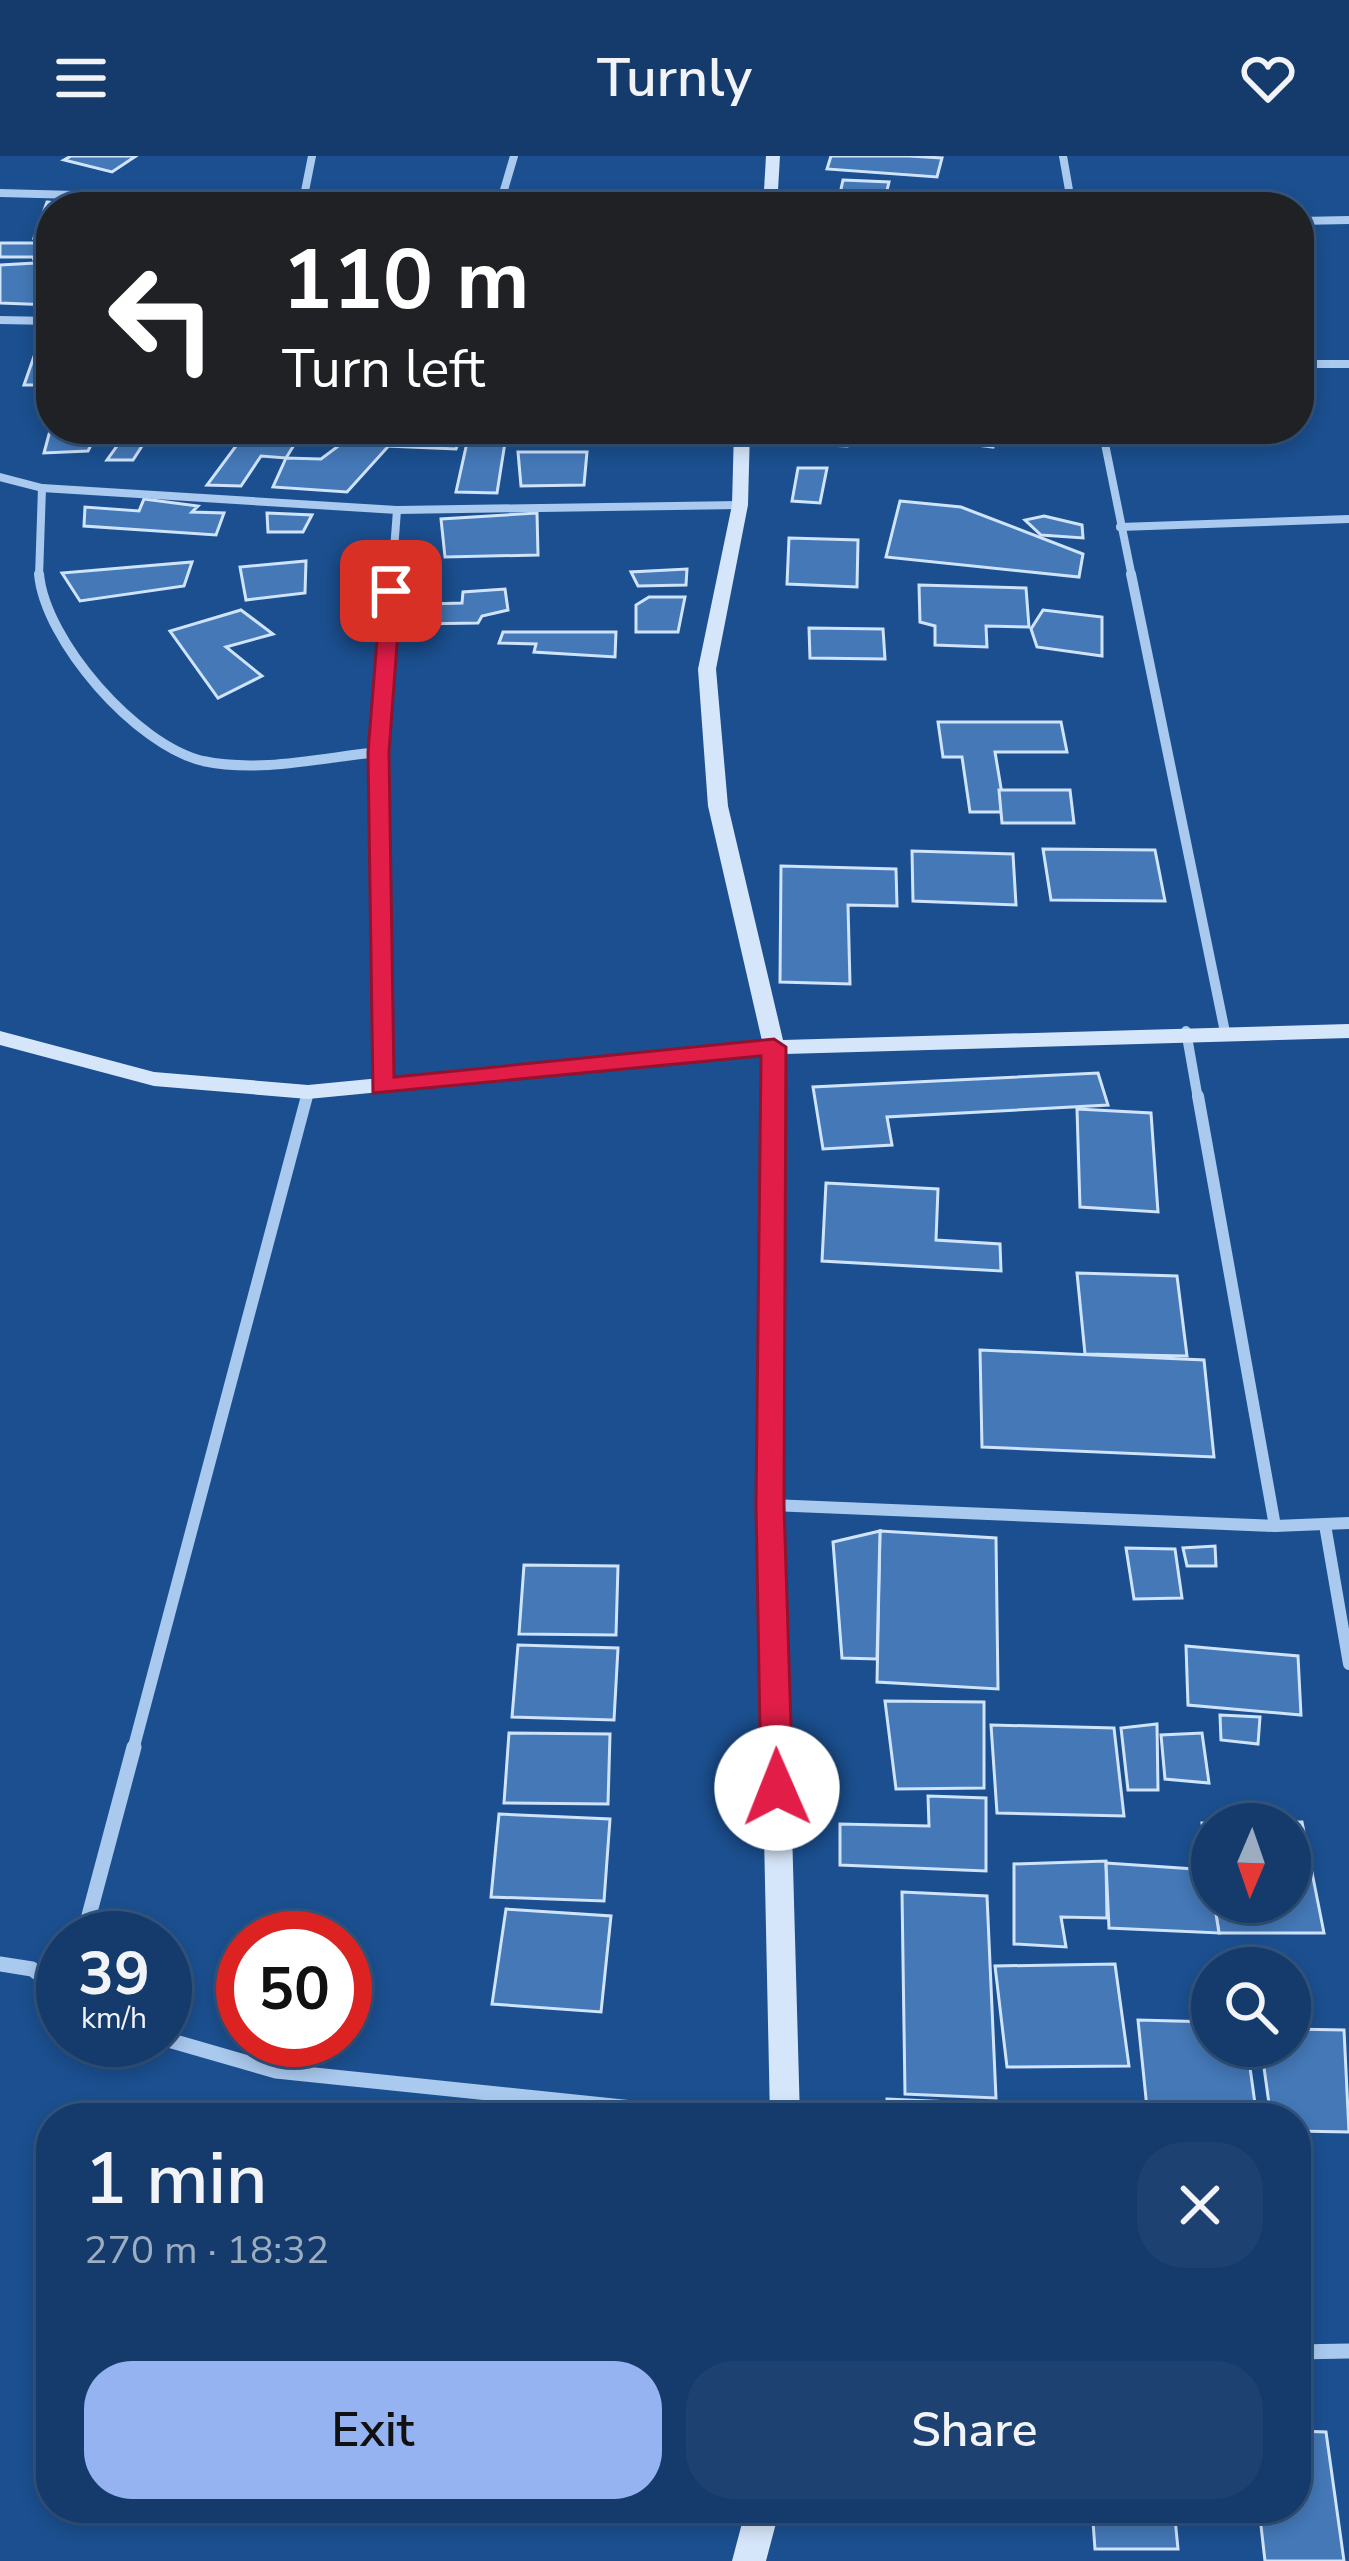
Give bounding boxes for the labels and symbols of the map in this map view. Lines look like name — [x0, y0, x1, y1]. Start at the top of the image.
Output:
pin — [340, 540, 442, 642]
position arrow — [714, 1725, 840, 1851]
north arrow — [1191, 1803, 1311, 1923]
speed limit sign: 50 — [216, 1911, 372, 2067]

